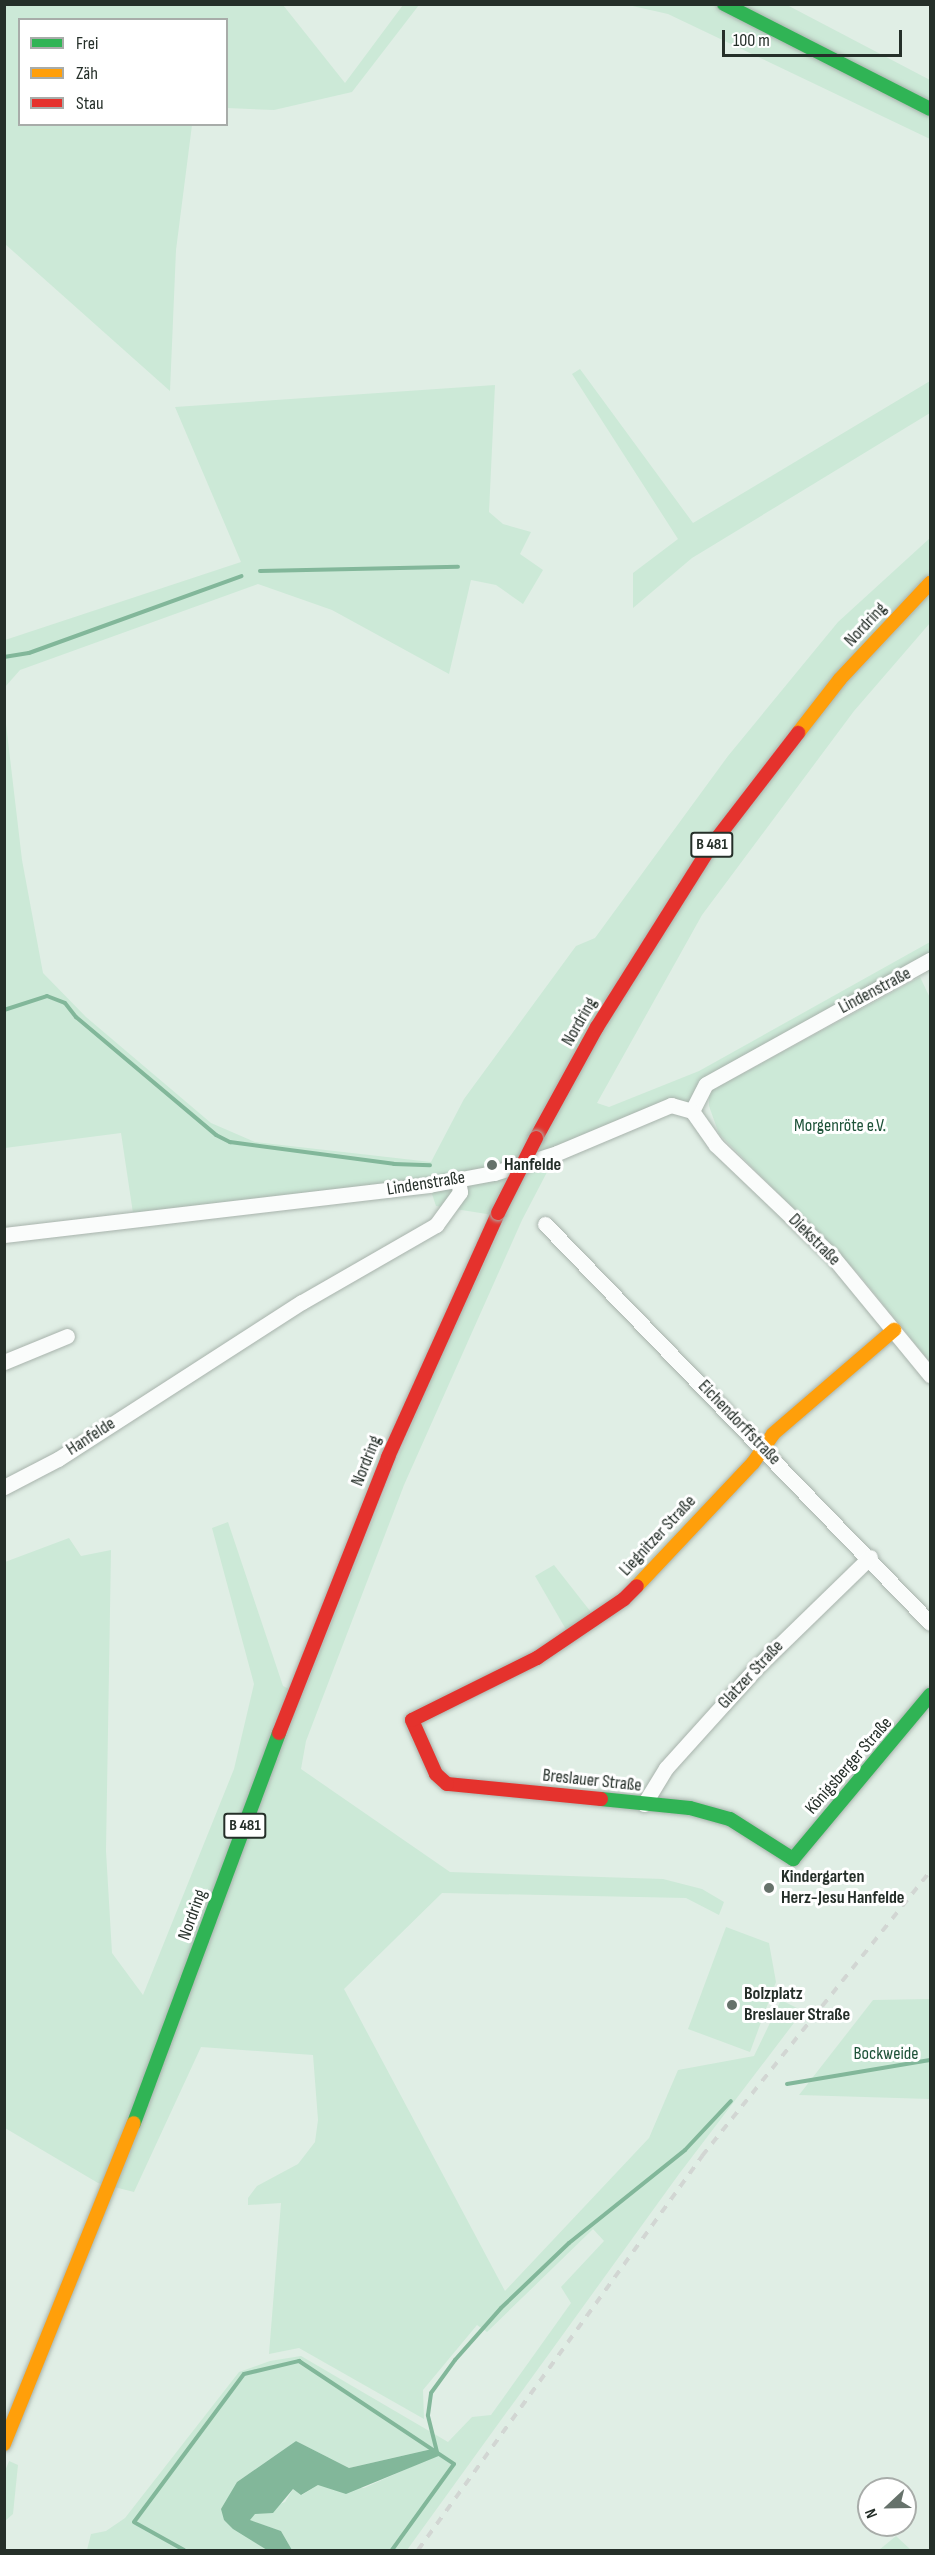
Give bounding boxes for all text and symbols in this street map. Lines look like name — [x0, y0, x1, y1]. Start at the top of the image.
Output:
legend — [18, 18, 228, 126]
scale bar — [725, 18, 905, 56]
text: 100 m — [733, 30, 770, 51]
text: Frei — [76, 33, 98, 54]
text: Zäh — [76, 63, 98, 84]
text: Stau — [76, 93, 104, 114]
street label: Nordring — [840, 598, 892, 652]
road number: B 481 — [690, 832, 734, 858]
street label: Lindenstraße — [835, 963, 915, 1019]
street label: Nordring — [558, 994, 602, 1050]
park label: Morgenröte e.V. — [794, 1115, 886, 1137]
place label: Hanfelde — [504, 1154, 561, 1176]
marker: Hanfelde — [485, 1158, 499, 1172]
street label: Lindenstraße — [385, 1167, 467, 1201]
street label: Diekstraße — [784, 1210, 844, 1270]
street label: Eichendorffstraße — [693, 1376, 785, 1470]
street label: Hanfelde — [63, 1413, 119, 1461]
street label: Nordring — [347, 1433, 387, 1489]
street label: Liegnitzer Straße — [615, 1491, 701, 1581]
street label: Glatzer Straße — [714, 1636, 788, 1714]
street label: Königsberger Straße — [801, 1713, 897, 1819]
street label: Breslauer Straße — [541, 1765, 643, 1797]
road number: B 481 — [222, 1813, 268, 1839]
place label: Kindergarten Herz-Jesu Hanfelde — [781, 1867, 905, 1910]
marker: Kindergarten Herz-Jesu Hanfelde — [762, 1881, 776, 1895]
street label: Nordring — [174, 1887, 212, 1943]
place label: Bolzplatz Breslauer Straße — [744, 1984, 850, 2026]
marker: Bolzplatz Breslauer Straße — [725, 1998, 739, 2012]
park label: Bockweide — [854, 2043, 918, 2065]
north arrow — [857, 2477, 917, 2537]
text: N — [861, 2506, 882, 2521]

